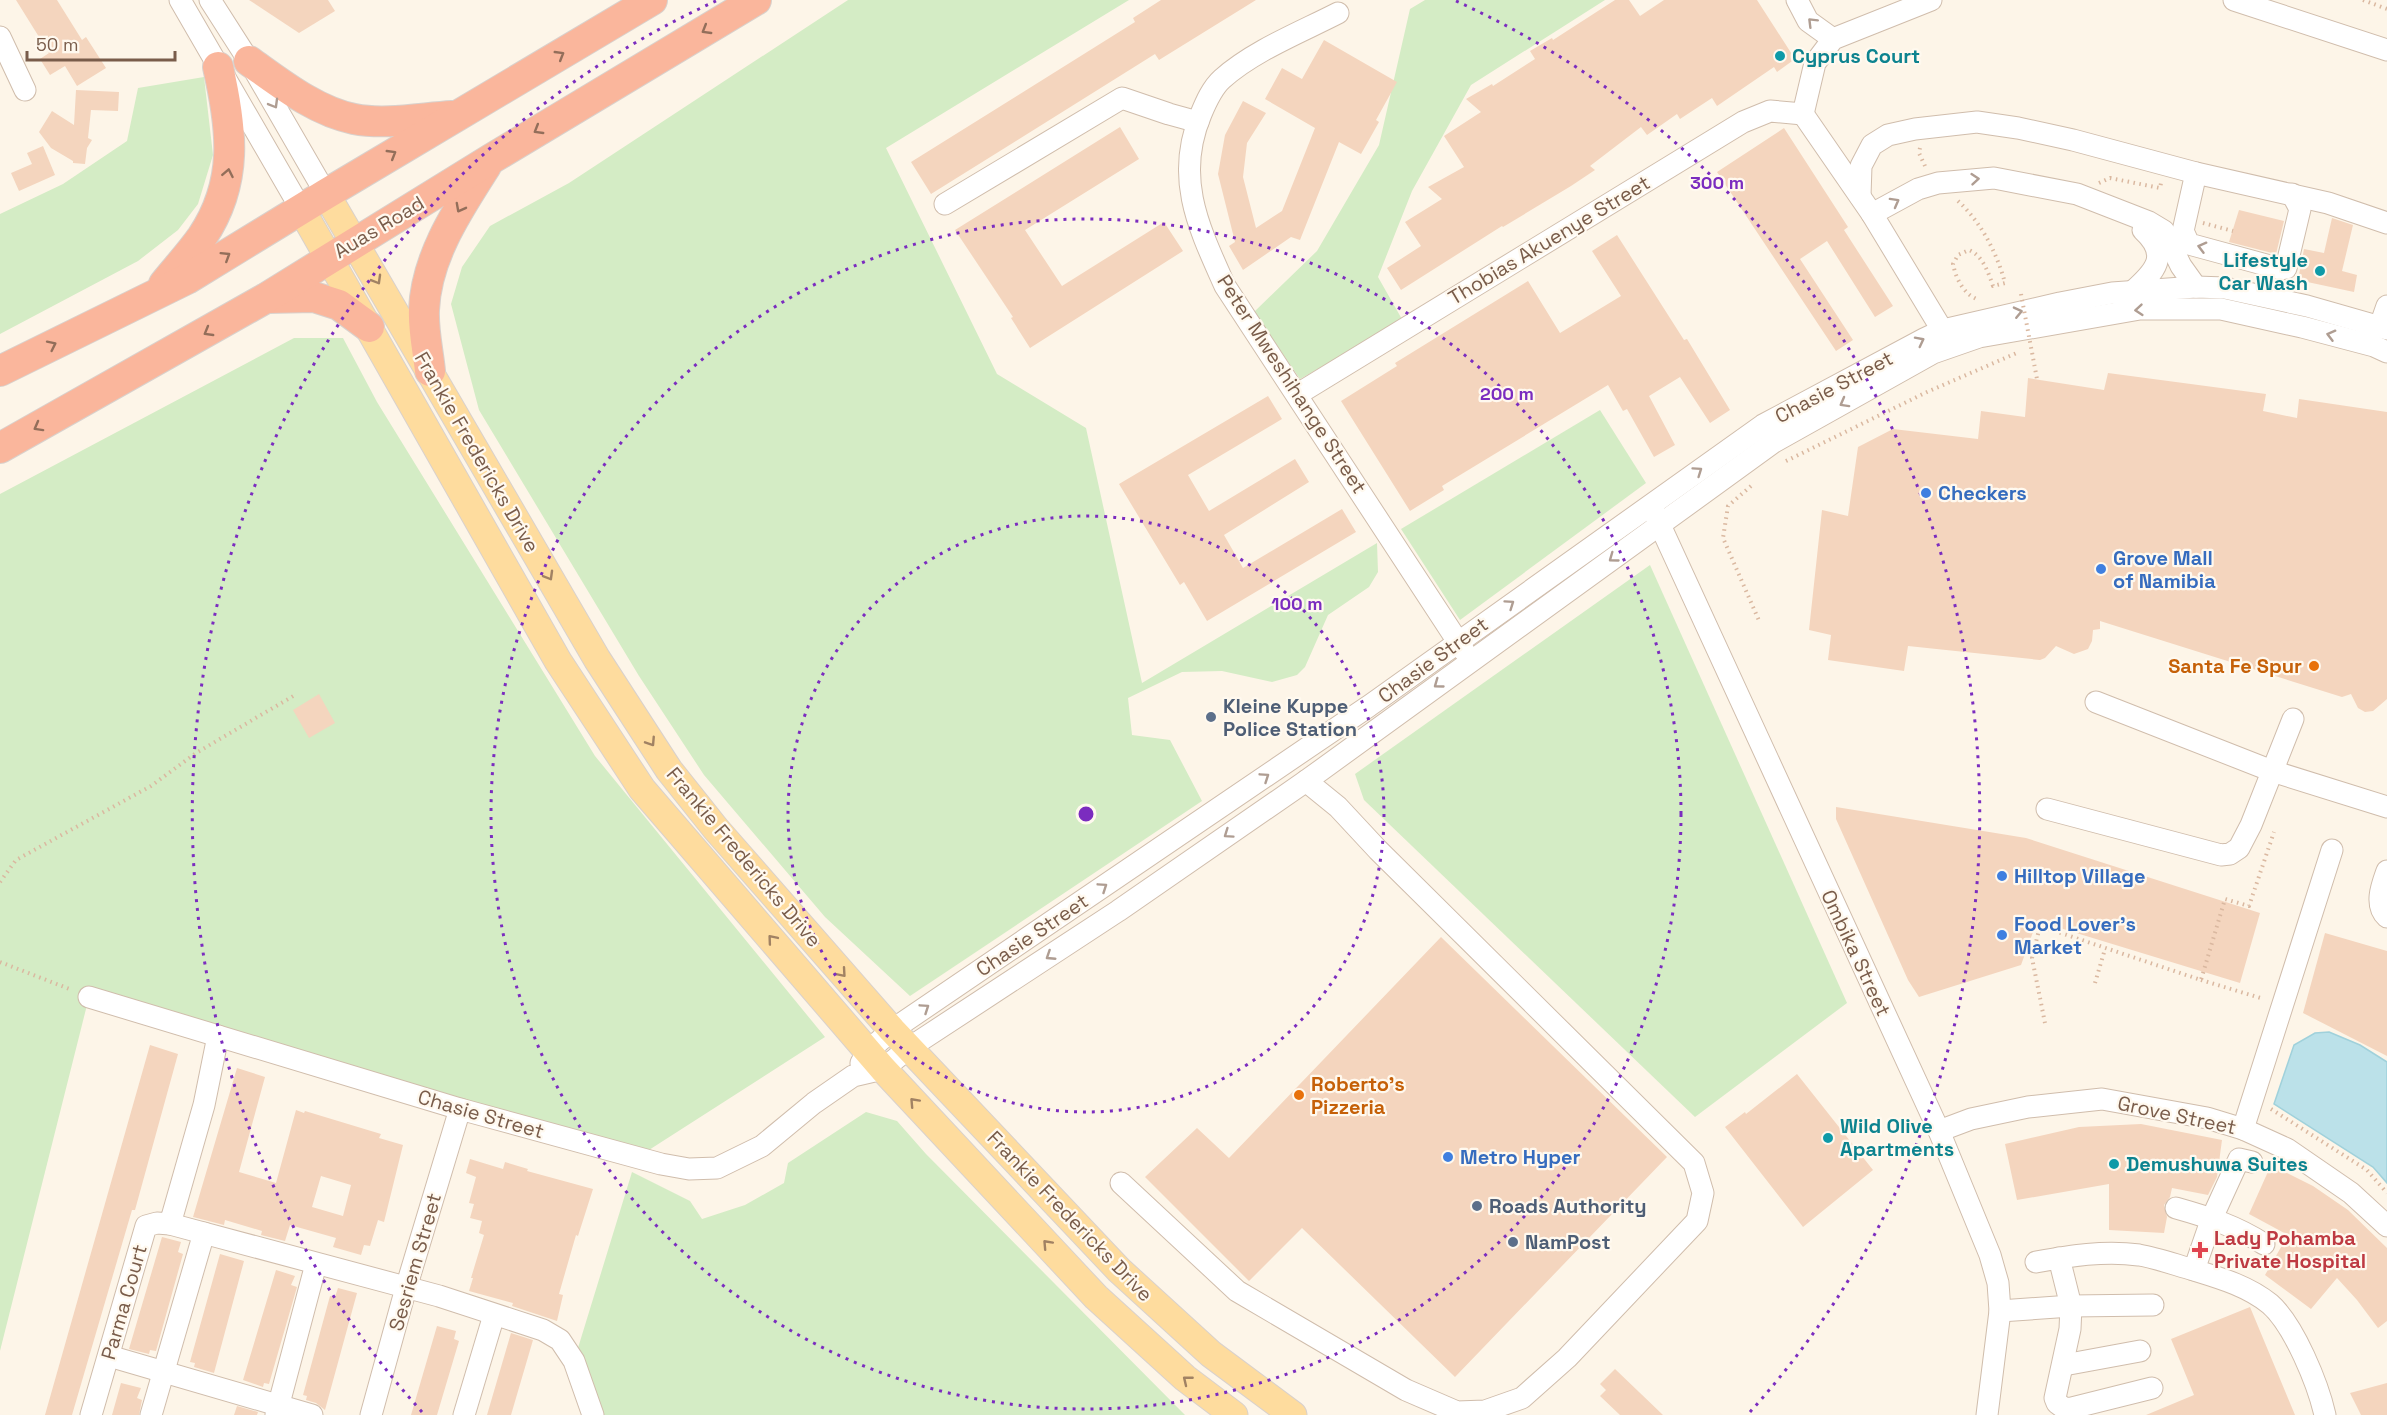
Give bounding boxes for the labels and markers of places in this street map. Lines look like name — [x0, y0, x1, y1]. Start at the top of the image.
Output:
place label: Cyprus Court — [1792, 43, 1920, 69]
marker: Cyprus Court — [1773, 49, 1787, 63]
place label: Lifestyle Car Wash — [2219, 247, 2308, 296]
marker: Lifestyle Car Wash — [2313, 264, 2327, 278]
place label: Checkers — [1938, 480, 2027, 506]
marker: Checkers — [1919, 486, 1933, 500]
place label: Grove Mall of Namibia — [2113, 545, 2216, 594]
marker: Grove Mall of Namibia — [2094, 562, 2108, 576]
place label: Santa Fe Spur — [2168, 653, 2302, 679]
marker: Santa Fe Spur — [2307, 659, 2321, 673]
place label: Kleine Kuppe Police Station — [1223, 693, 1357, 742]
marker: Kleine Kuppe Police Station — [1204, 710, 1218, 724]
centre of rings — [1076, 804, 1096, 824]
place label: Hilltop Village — [2014, 863, 2146, 889]
marker: Hilltop Village — [1995, 869, 2009, 883]
place label: Food Lover's Market — [2014, 911, 2136, 960]
marker: Food Lover's Market — [1995, 928, 2009, 942]
place label: Roberto's Pizzeria — [1311, 1071, 1405, 1120]
marker: Roberto's Pizzeria — [1292, 1088, 1306, 1102]
place label: Wild Olive Apartments — [1840, 1113, 1954, 1162]
marker: Wild Olive Apartments — [1821, 1131, 1835, 1145]
place label: Metro Hyper — [1460, 1144, 1581, 1170]
marker: Metro Hyper — [1441, 1150, 1455, 1164]
place label: Demushuwa Suites — [2126, 1151, 2308, 1177]
marker: Demushuwa Suites — [2107, 1157, 2121, 1171]
place label: Roads Authority — [1489, 1193, 1647, 1219]
marker: Roads Authority — [1470, 1199, 1484, 1213]
place label: Lady Pohamba Private Hospital — [2214, 1225, 2366, 1274]
place label: NamPost — [1525, 1229, 1611, 1255]
marker: NamPost — [1506, 1235, 1520, 1249]
marker: Lady Pohamba Private Hospital — [2191, 1241, 2209, 1259]

